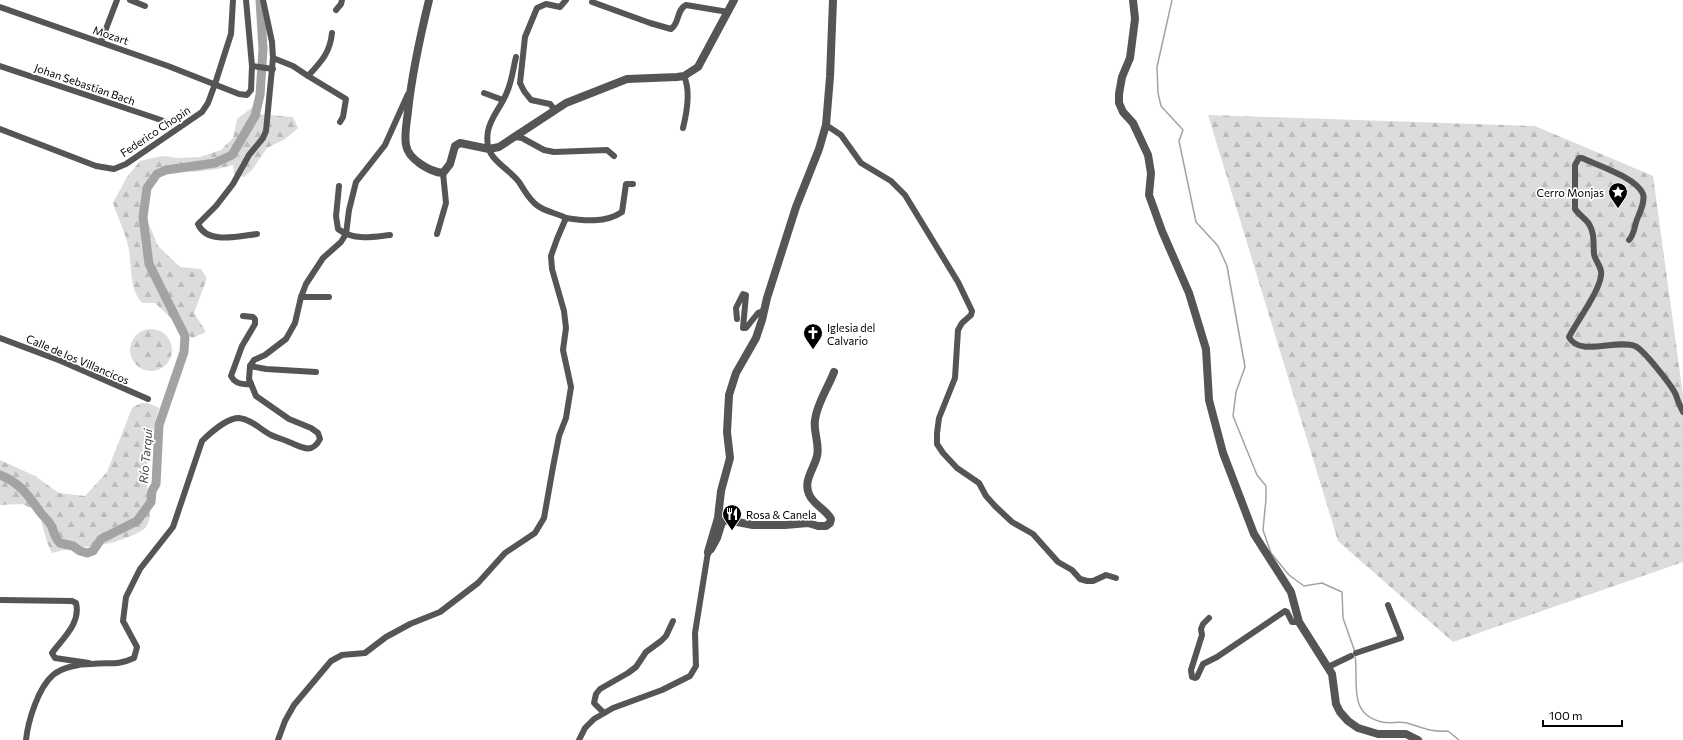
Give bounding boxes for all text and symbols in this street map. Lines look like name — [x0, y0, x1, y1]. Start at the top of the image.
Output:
street label: Mozart — [91, 23, 131, 47]
street label: Johan Sebastian Bach — [33, 61, 137, 108]
street label: Federico Chopin — [118, 103, 192, 159]
place icon: Cerro Monjas — [1607, 181, 1629, 209]
place label: Cerro Monjas — [1536, 186, 1604, 199]
place label: Iglesia del Calvario — [827, 321, 875, 347]
church icon: Iglesia del Calvario — [802, 322, 824, 350]
street label: Calle de los Villancicos — [25, 331, 131, 387]
water label: Río Tarqui — [136, 427, 154, 484]
restaurant icon: Rosa & Canela — [721, 503, 743, 531]
place label: Rosa & Canela — [746, 508, 816, 521]
scale bar — [1543, 702, 1622, 728]
text: 100 m — [1549, 708, 1583, 722]

